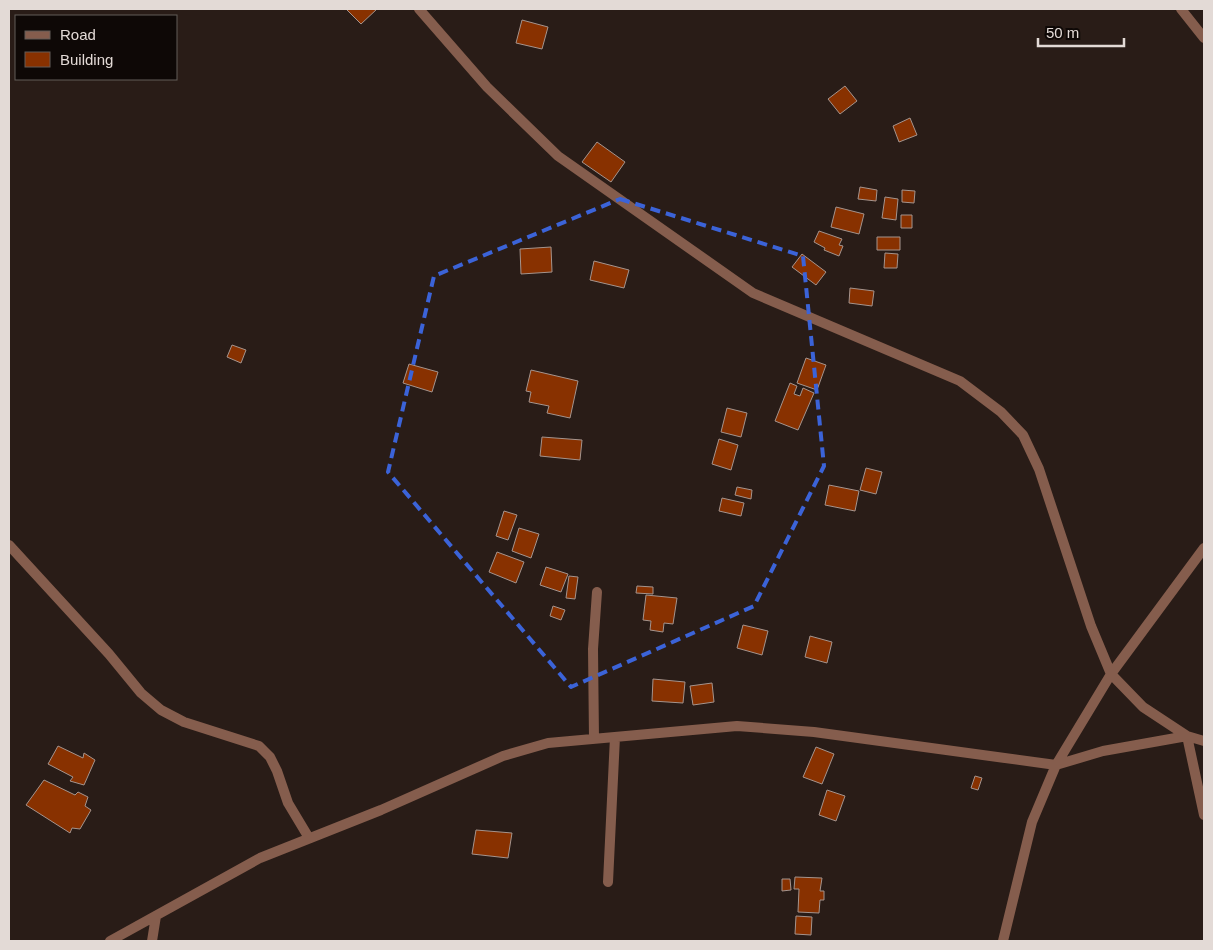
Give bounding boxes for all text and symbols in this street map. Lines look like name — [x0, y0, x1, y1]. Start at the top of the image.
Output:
legend — [15, 15, 178, 80]
scale bar — [1038, 15, 1124, 47]
text: 50 m — [1046, 24, 1079, 41]
text: Road — [60, 26, 96, 43]
text: Building — [60, 51, 113, 68]

